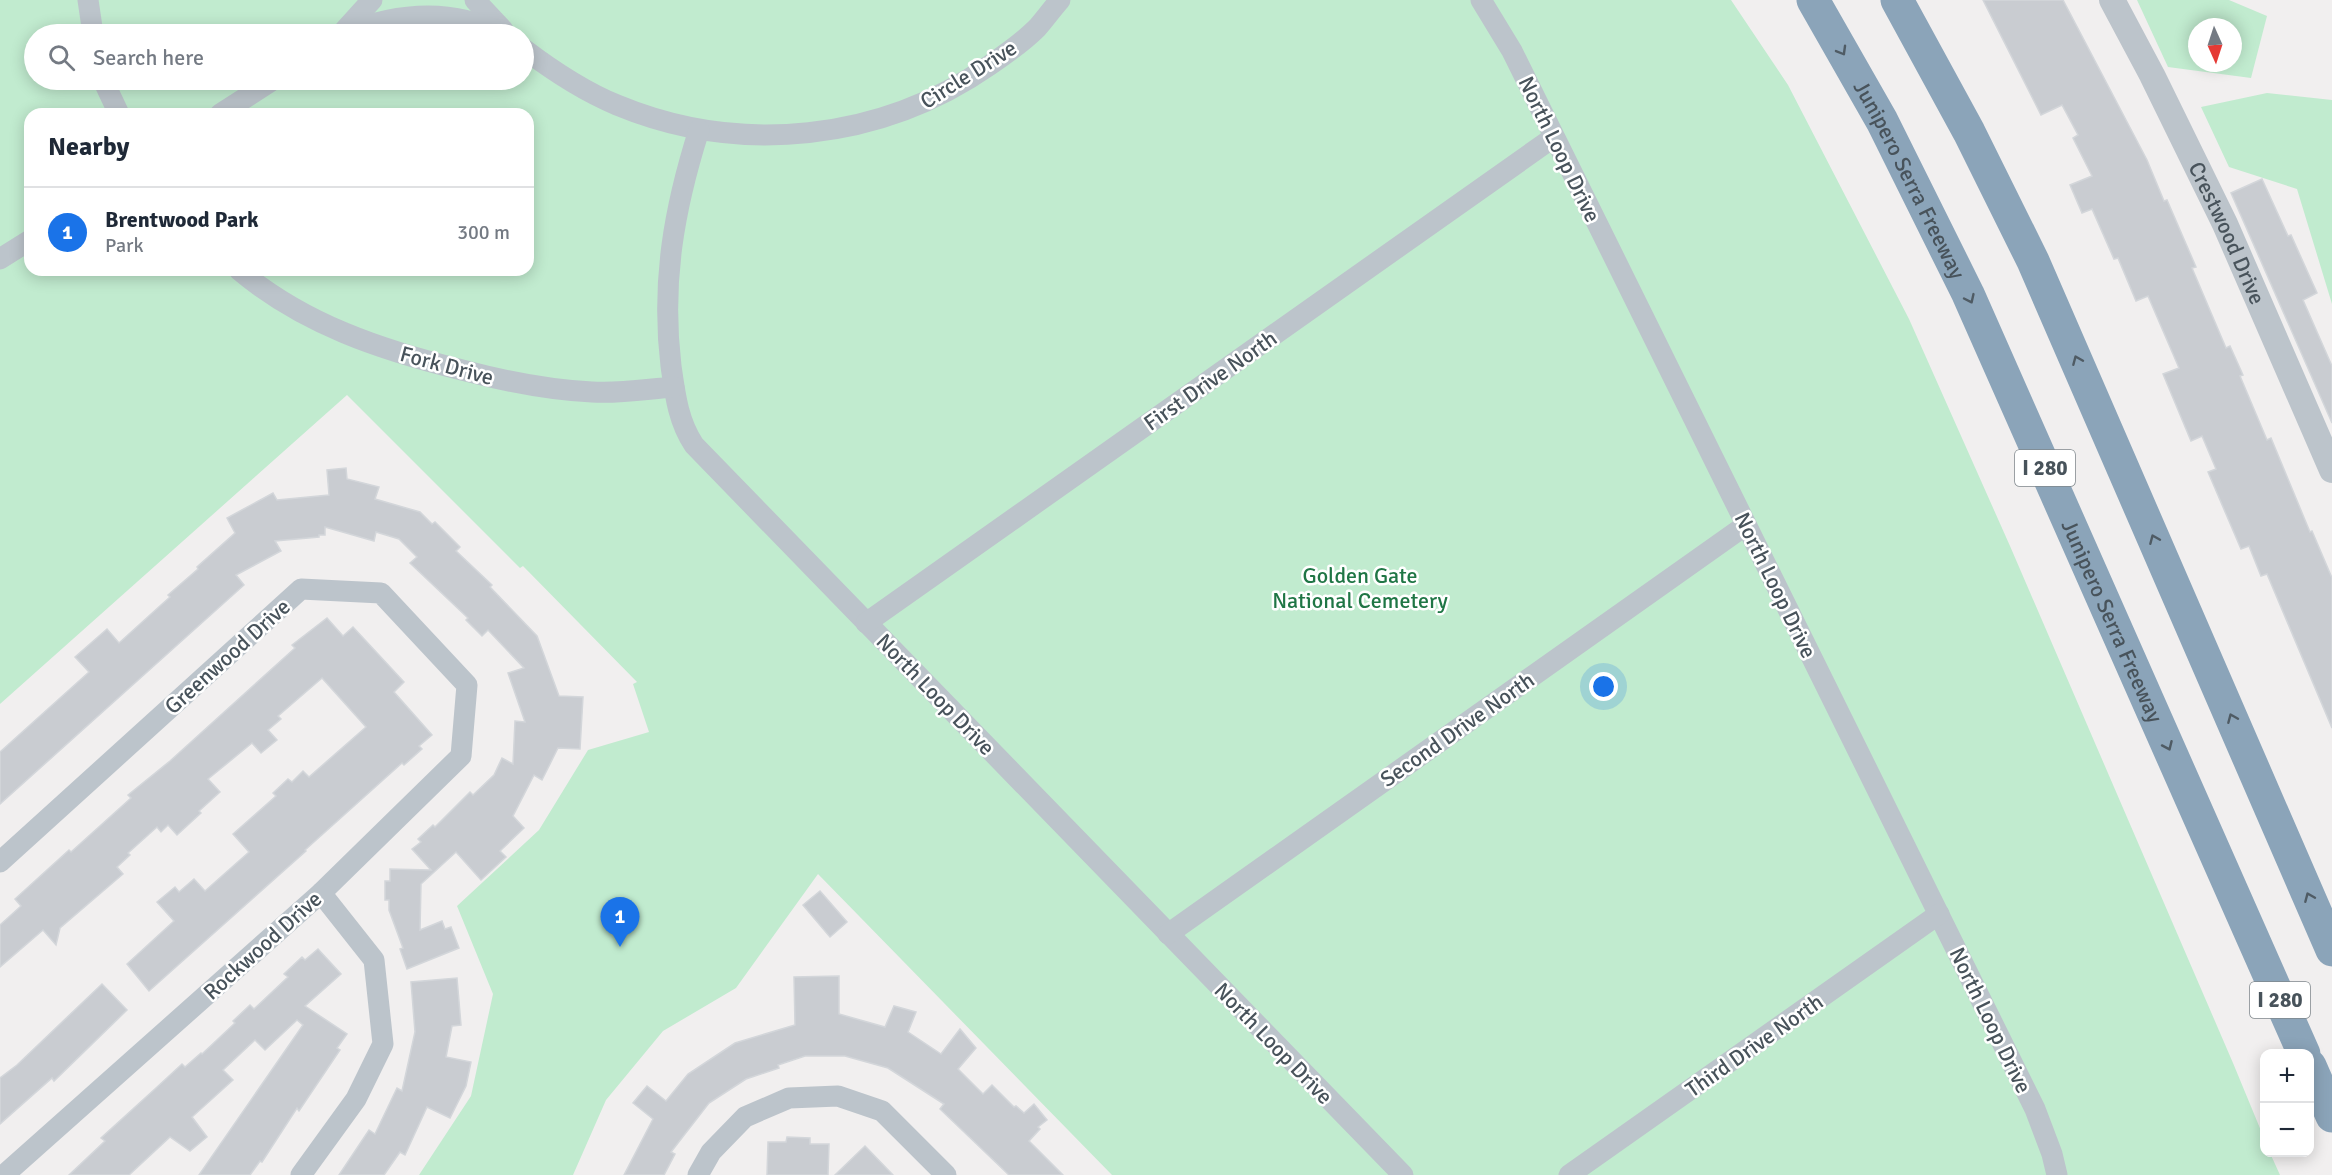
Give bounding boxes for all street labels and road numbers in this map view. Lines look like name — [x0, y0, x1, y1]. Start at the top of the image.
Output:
street label: Circle Drive — [915, 34, 1021, 115]
street label: North Loop Drive — [1513, 72, 1607, 227]
street label: Junipero Serra Freeway — [1848, 76, 1972, 284]
street label: Crestwood Drive — [2183, 157, 2271, 308]
street label: First Drive North — [1138, 325, 1282, 436]
street label: Fork Drive — [397, 340, 496, 391]
road number: I 280 — [2015, 450, 2075, 486]
street label: North Loop Drive — [1729, 508, 1823, 663]
street label: Junipero Serra Freeway — [2055, 515, 2169, 728]
street label: Greenwood Drive — [159, 593, 296, 720]
street label: North Loop Drive — [871, 628, 1001, 761]
street label: Second Drive North — [1375, 666, 1540, 793]
street label: Rockwood Drive — [198, 885, 327, 1006]
street label: North Loop Drive — [1944, 943, 2038, 1098]
street label: North Loop Drive — [1209, 977, 1339, 1110]
road number: I 280 — [2250, 982, 2310, 1018]
street label: Third Drive North — [1680, 988, 1828, 1103]

